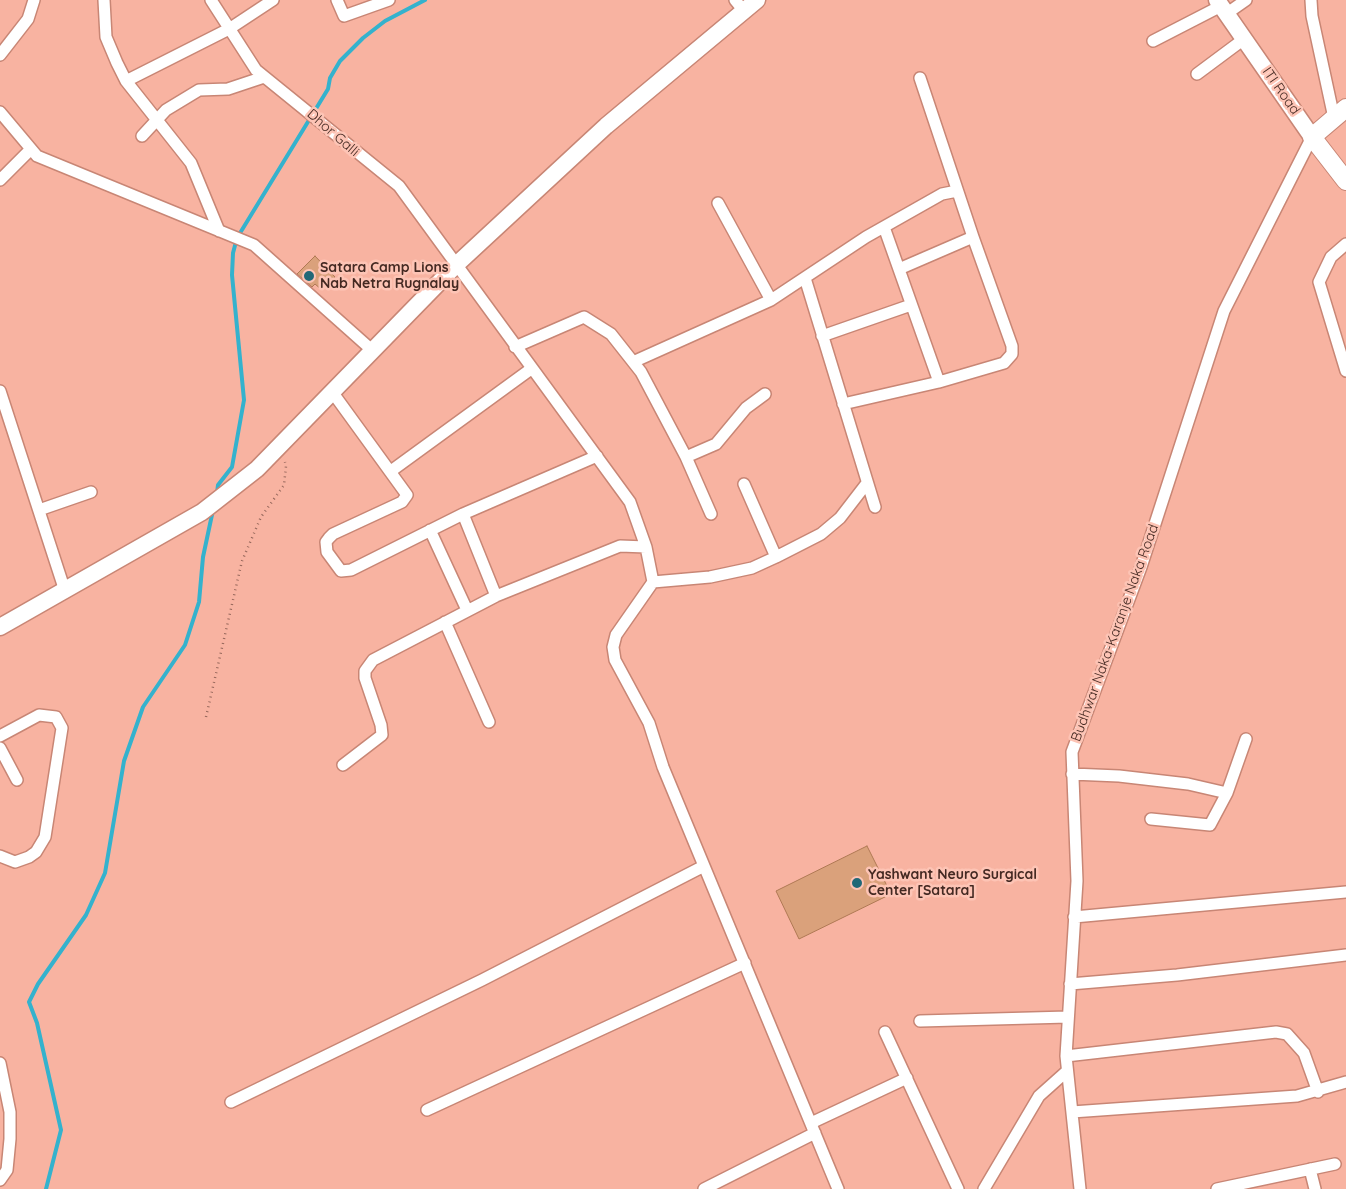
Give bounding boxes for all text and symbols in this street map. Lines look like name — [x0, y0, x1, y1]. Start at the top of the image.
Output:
street label: ITI Road — [1259, 64, 1303, 118]
street label: Dhor Galli — [304, 106, 362, 160]
place label: Satara Camp Lions Nab Netra Rugnalay — [320, 260, 459, 292]
marker: Satara Camp Lions Nab Netra Rugnalay — [302, 269, 316, 283]
street label: Budhwar Naka-Karanje Naka Road — [1068, 522, 1162, 744]
place label: Yashwant Neuro Surgical Center [Satara] — [868, 867, 1037, 900]
marker: Yashwant Neuro Surgical Center [Satara] — [850, 876, 864, 890]

